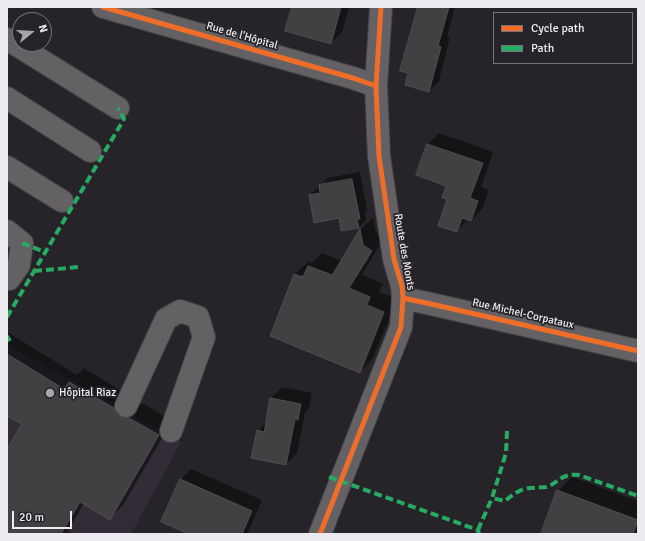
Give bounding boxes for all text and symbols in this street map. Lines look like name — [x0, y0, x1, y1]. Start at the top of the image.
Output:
north arrow — [12, 12, 52, 52]
legend — [493, 12, 633, 64]
street label: Rue de l'Hôpital — [205, 19, 279, 53]
text: Cycle path — [531, 21, 584, 36]
text: N — [36, 23, 50, 34]
text: Path — [531, 41, 554, 56]
street label: Route des Monts — [391, 213, 417, 291]
street label: Rue Michel-Corpataux — [471, 296, 575, 332]
place label: Hôpital Riaz — [59, 386, 116, 400]
marker: Hôpital Riaz — [44, 387, 56, 399]
scale bar — [14, 503, 74, 529]
text: 20 m — [19, 510, 44, 525]

